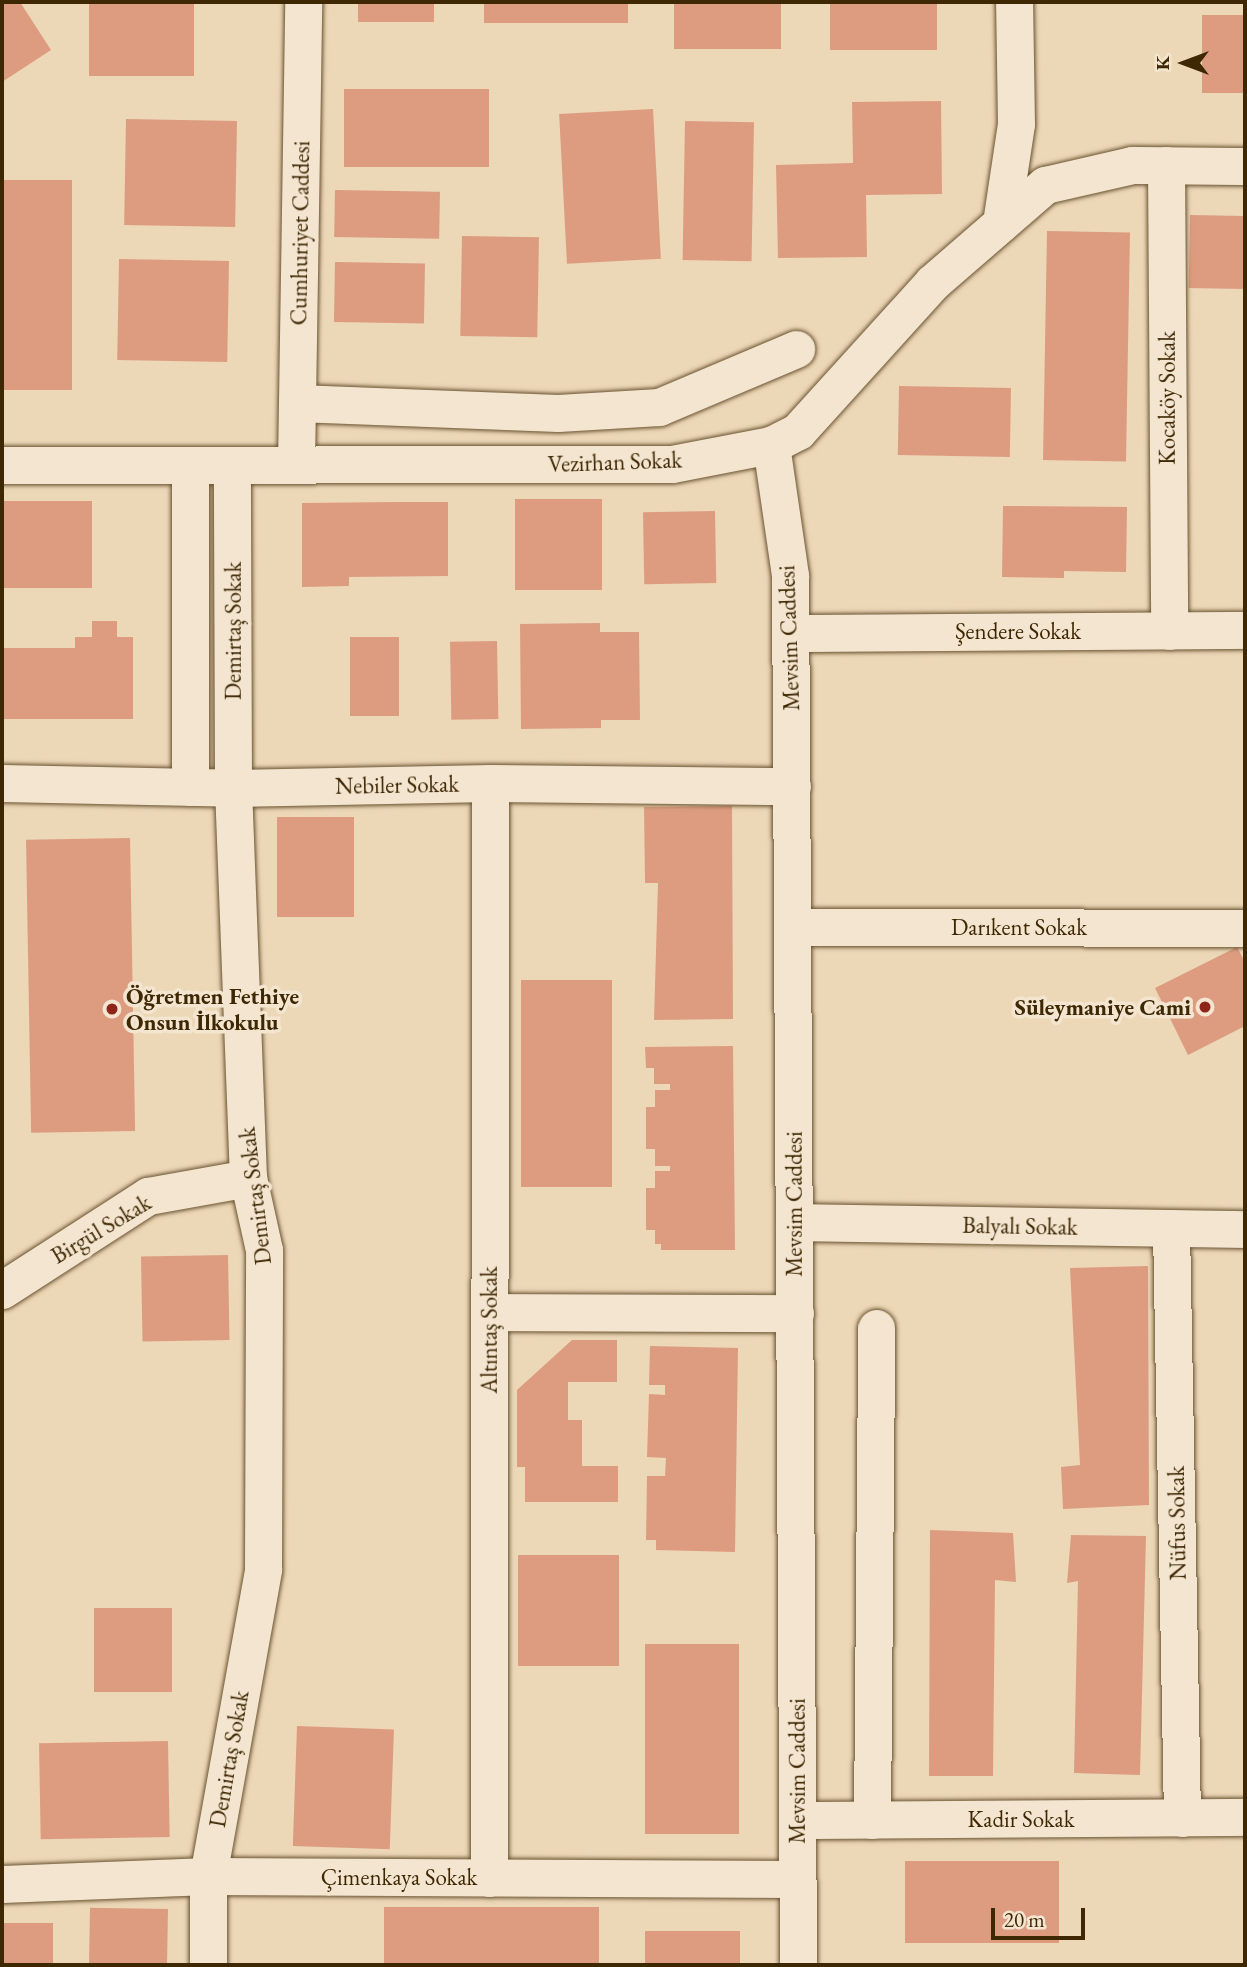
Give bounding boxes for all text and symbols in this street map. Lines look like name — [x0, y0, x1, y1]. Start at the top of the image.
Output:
north arrow — [1149, 28, 1219, 98]
text: K — [1150, 56, 1175, 70]
street label: Cumhuriyet Caddesi — [285, 140, 315, 326]
street label: Kocaköy Sokak — [1153, 331, 1181, 465]
street label: Vezirhan Sokak — [547, 446, 683, 478]
street label: Demirtaş Sokak — [219, 562, 247, 700]
street label: Mevsim Caddesi — [773, 565, 805, 711]
street label: Şendere Sokak — [955, 617, 1081, 645]
street label: Nebiler Sokak — [335, 770, 459, 800]
street label: Darıkent Sokak — [951, 913, 1087, 941]
place label: Öğretmen Fethiye Onsun İlkokulu — [126, 982, 299, 1036]
place label: Süleymaniye Cami — [1015, 993, 1191, 1021]
marker: Süleymaniye Cami — [1197, 999, 1213, 1015]
marker: Öğretmen Fethiye Onsun İlkokulu — [104, 1001, 120, 1017]
street label: Demirtaş Sokak — [233, 1126, 277, 1266]
street label: Mevsim Caddesi — [780, 1131, 808, 1277]
street label: Birgül Sokak — [46, 1188, 156, 1270]
street label: Balyalı Sokak — [962, 1211, 1078, 1241]
street label: Altıntaş Sokak — [475, 1266, 503, 1394]
street label: Nüfus Sokak — [1162, 1466, 1192, 1580]
street label: Demirtaş Sokak — [203, 1688, 255, 1830]
street label: Mevsim Caddesi — [783, 1698, 811, 1844]
street label: Kadir Sokak — [968, 1805, 1074, 1833]
street label: Çimenkaya Sokak — [321, 1863, 477, 1891]
scale bar — [995, 1894, 1090, 1938]
text: 20 m — [1004, 1906, 1045, 1933]

